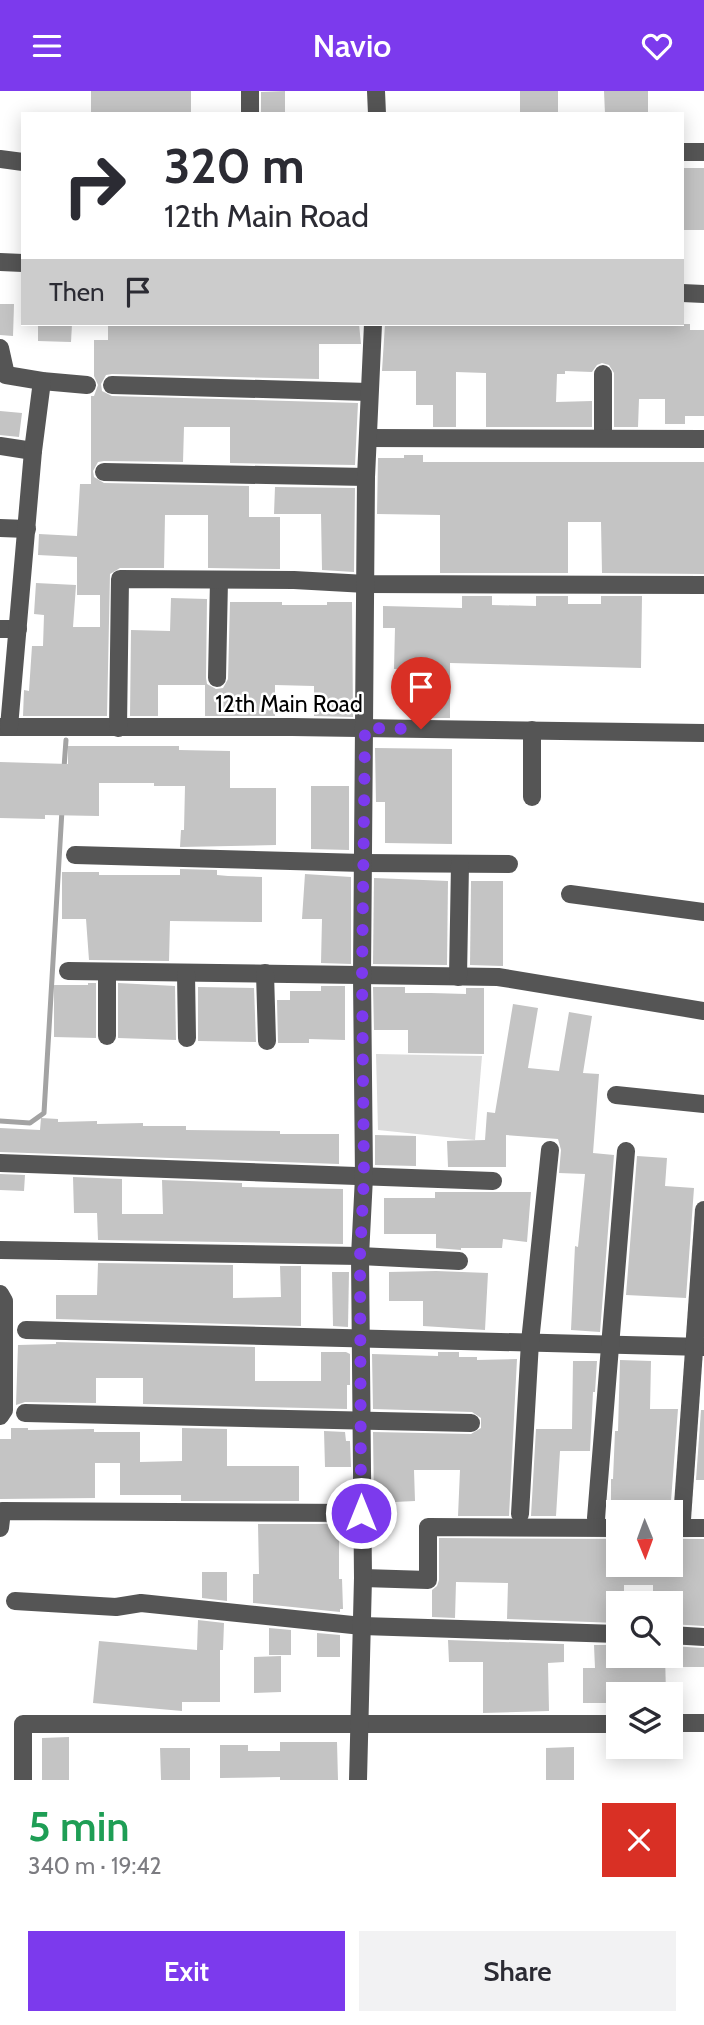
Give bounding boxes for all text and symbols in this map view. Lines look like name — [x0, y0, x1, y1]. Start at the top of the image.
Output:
text: Navio — [313, 26, 391, 65]
icon: menu — [28, 27, 66, 65]
icon: heart — [638, 27, 676, 65]
text: 320 m — [164, 136, 305, 195]
icon: right — [49, 140, 140, 231]
text: 12th Main Road — [164, 196, 369, 235]
icon: arrive — [119, 273, 157, 311]
text: Then — [49, 276, 105, 308]
pin — [391, 657, 451, 729]
icon: arrive — [402, 668, 440, 706]
street label: 12th Main Road — [215, 690, 363, 718]
position arrow — [324, 1476, 398, 1550]
north arrow — [606, 1500, 682, 1577]
map controls — [606, 1500, 683, 1759]
button: search — [606, 1591, 683, 1668]
button: layers — [606, 1682, 683, 1759]
text: 5 min — [28, 1800, 130, 1852]
button: close — [602, 1803, 676, 1877]
text: 340 m · 19:42 — [28, 1852, 162, 1880]
button: Exit — [28, 1931, 345, 2011]
button: Share — [359, 1931, 676, 2011]

